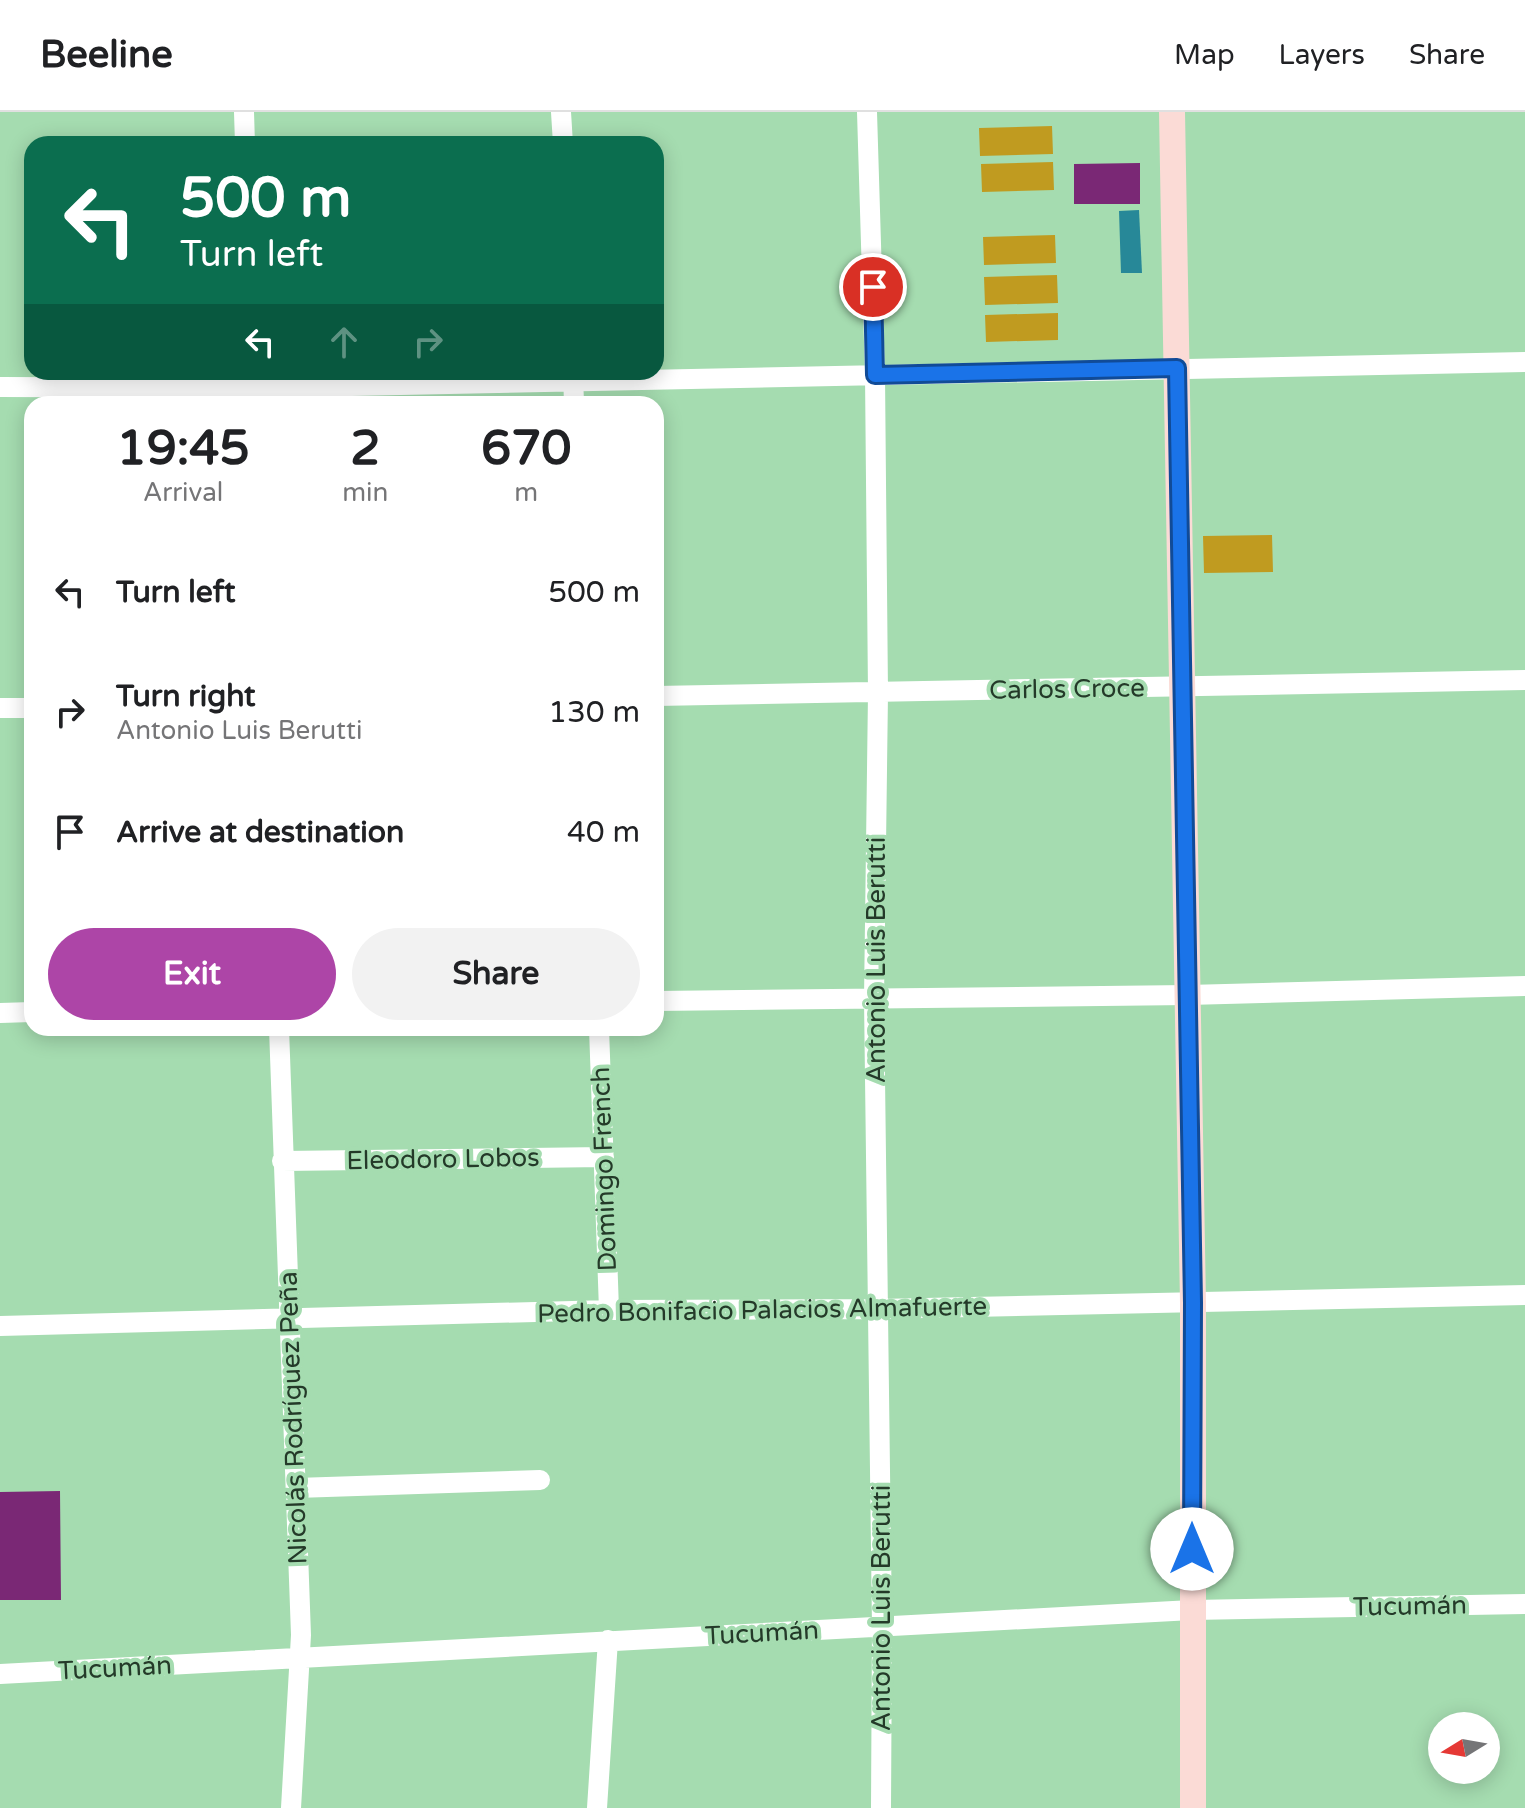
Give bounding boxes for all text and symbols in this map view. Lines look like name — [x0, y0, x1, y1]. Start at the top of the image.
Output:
text: Beeline — [40, 32, 173, 78]
text: Map — [1174, 38, 1235, 72]
text: Layers — [1279, 38, 1365, 72]
text: Share — [1409, 38, 1485, 72]
text: 500 m — [180, 165, 351, 232]
icon: left — [48, 168, 152, 272]
text: Turn left — [180, 233, 323, 276]
pin — [839, 253, 907, 321]
icon: arrive — [851, 265, 895, 309]
icon: left — [238, 320, 282, 364]
icon: ahead — [322, 320, 366, 364]
icon: right — [406, 320, 450, 364]
text: 19:45 — [117, 420, 250, 478]
text: 2 — [350, 420, 380, 478]
text: 670 — [481, 420, 571, 478]
text: Arrival — [143, 477, 223, 508]
text: min — [342, 477, 388, 508]
text: m — [514, 477, 538, 508]
icon: left — [48, 570, 92, 614]
text: Turn left — [116, 574, 235, 611]
text: 500 m — [548, 574, 640, 611]
street label: Carlos Croce — [989, 672, 1145, 706]
text: Turn right — [116, 678, 256, 715]
icon: right — [48, 690, 92, 734]
text: 130 m — [548, 694, 640, 731]
text: Antonio Luis Berutti — [116, 715, 362, 746]
icon: arrive — [48, 810, 92, 854]
text: Arrive at destination — [116, 814, 404, 851]
text: 40 m — [567, 814, 640, 851]
street label: Antonio Luis Berutti — [861, 837, 892, 1083]
button: Exit — [48, 928, 336, 1020]
button: Share — [352, 928, 640, 1020]
street label: Domingo French — [585, 1066, 623, 1272]
street label: Eleodoro Lobos — [346, 1142, 540, 1176]
street label: Nicolás Rodríguez Peña — [272, 1271, 314, 1565]
street label: Pedro Bonifacio Palacios Almafuerte — [537, 1291, 987, 1329]
street label: Antonio Luis Berutti — [866, 1485, 897, 1731]
position arrow — [1150, 1507, 1234, 1591]
street label: Tucumán — [1353, 1590, 1467, 1622]
street label: Tucumán — [704, 1615, 820, 1651]
street label: Tucumán — [57, 1650, 173, 1686]
north arrow — [1428, 1712, 1500, 1784]
map controls — [1428, 1712, 1500, 1784]

